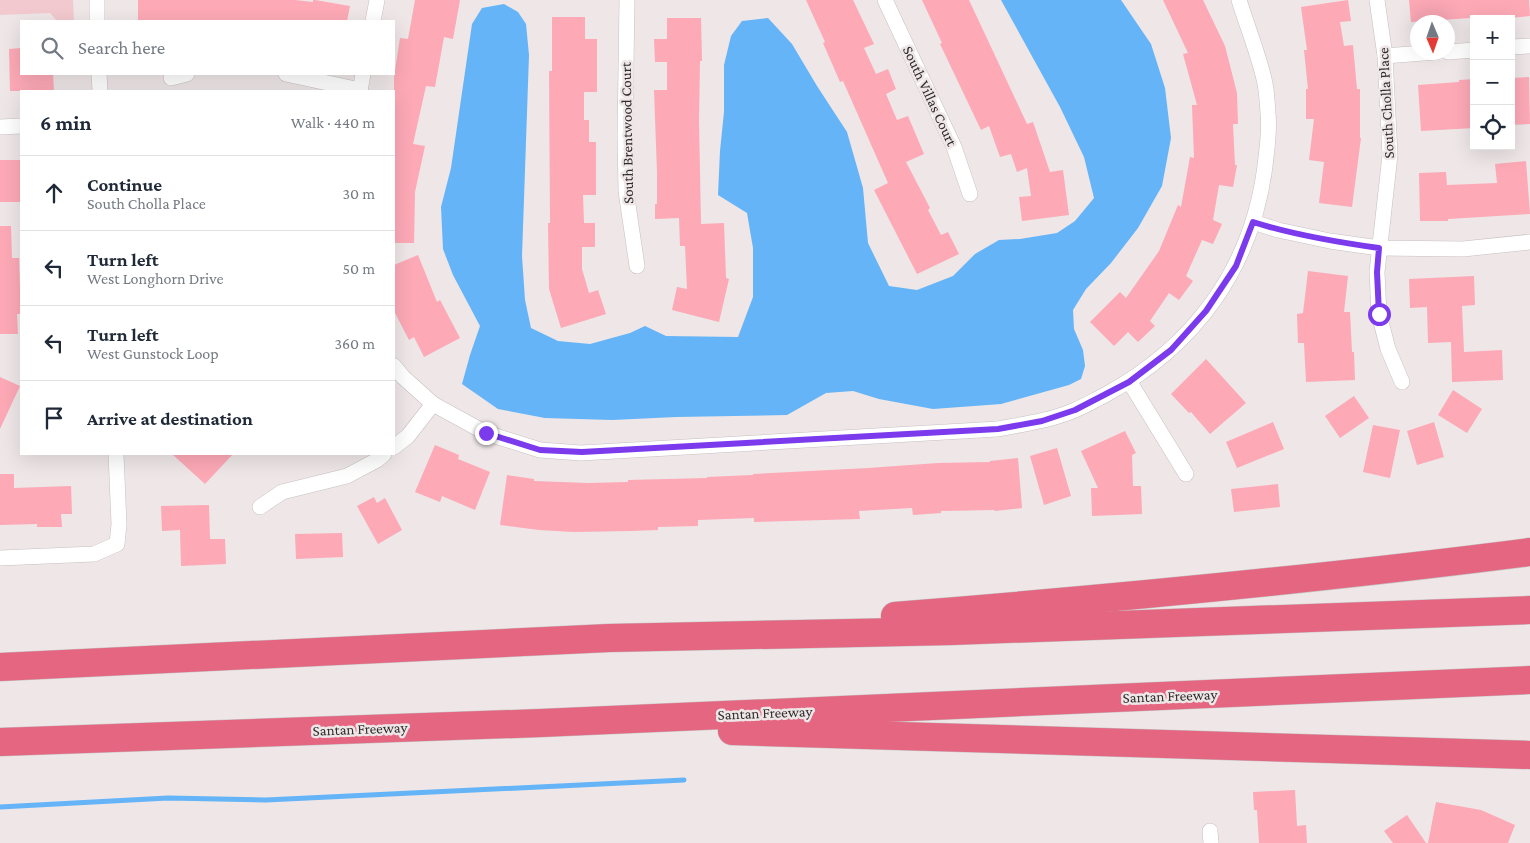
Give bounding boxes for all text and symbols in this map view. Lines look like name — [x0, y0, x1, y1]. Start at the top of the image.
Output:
north arrow — [1410, 15, 1455, 60]
map controls — [1470, 15, 1515, 150]
button: + — [1470, 15, 1515, 60]
search box — [20, 20, 395, 75]
icon: search — [38, 34, 66, 62]
text: Search here — [78, 37, 165, 58]
street label: South Villas Court — [900, 43, 961, 149]
street label: South Cholla Place — [1375, 47, 1397, 159]
button: − — [1470, 60, 1515, 105]
street label: South Brentwood Court — [618, 61, 636, 204]
button: locate — [1470, 105, 1515, 150]
text: 6 min — [40, 111, 91, 135]
text: Walk · 440 m — [291, 114, 375, 131]
text: Continue — [87, 174, 162, 195]
icon: ahead — [40, 179, 68, 207]
text: 30 m — [343, 185, 375, 202]
text: South Cholla Place — [87, 195, 206, 212]
text: Turn left — [87, 249, 159, 270]
icon: left — [40, 254, 68, 282]
text: 50 m — [343, 260, 375, 277]
text: West Longhorn Drive — [87, 270, 223, 287]
route start — [1368, 303, 1391, 326]
text: Turn left — [87, 324, 159, 345]
icon: left — [40, 329, 68, 357]
text: 360 m — [334, 335, 375, 352]
text: West Gunstock Loop — [87, 345, 219, 362]
icon: arrive — [40, 404, 68, 432]
text: Arrive at destination — [87, 408, 253, 429]
route end — [475, 422, 498, 445]
street label: Santan Freeway — [1122, 686, 1218, 707]
street label: Santan Freeway — [717, 703, 813, 724]
street label: Santan Freeway — [312, 719, 408, 740]

